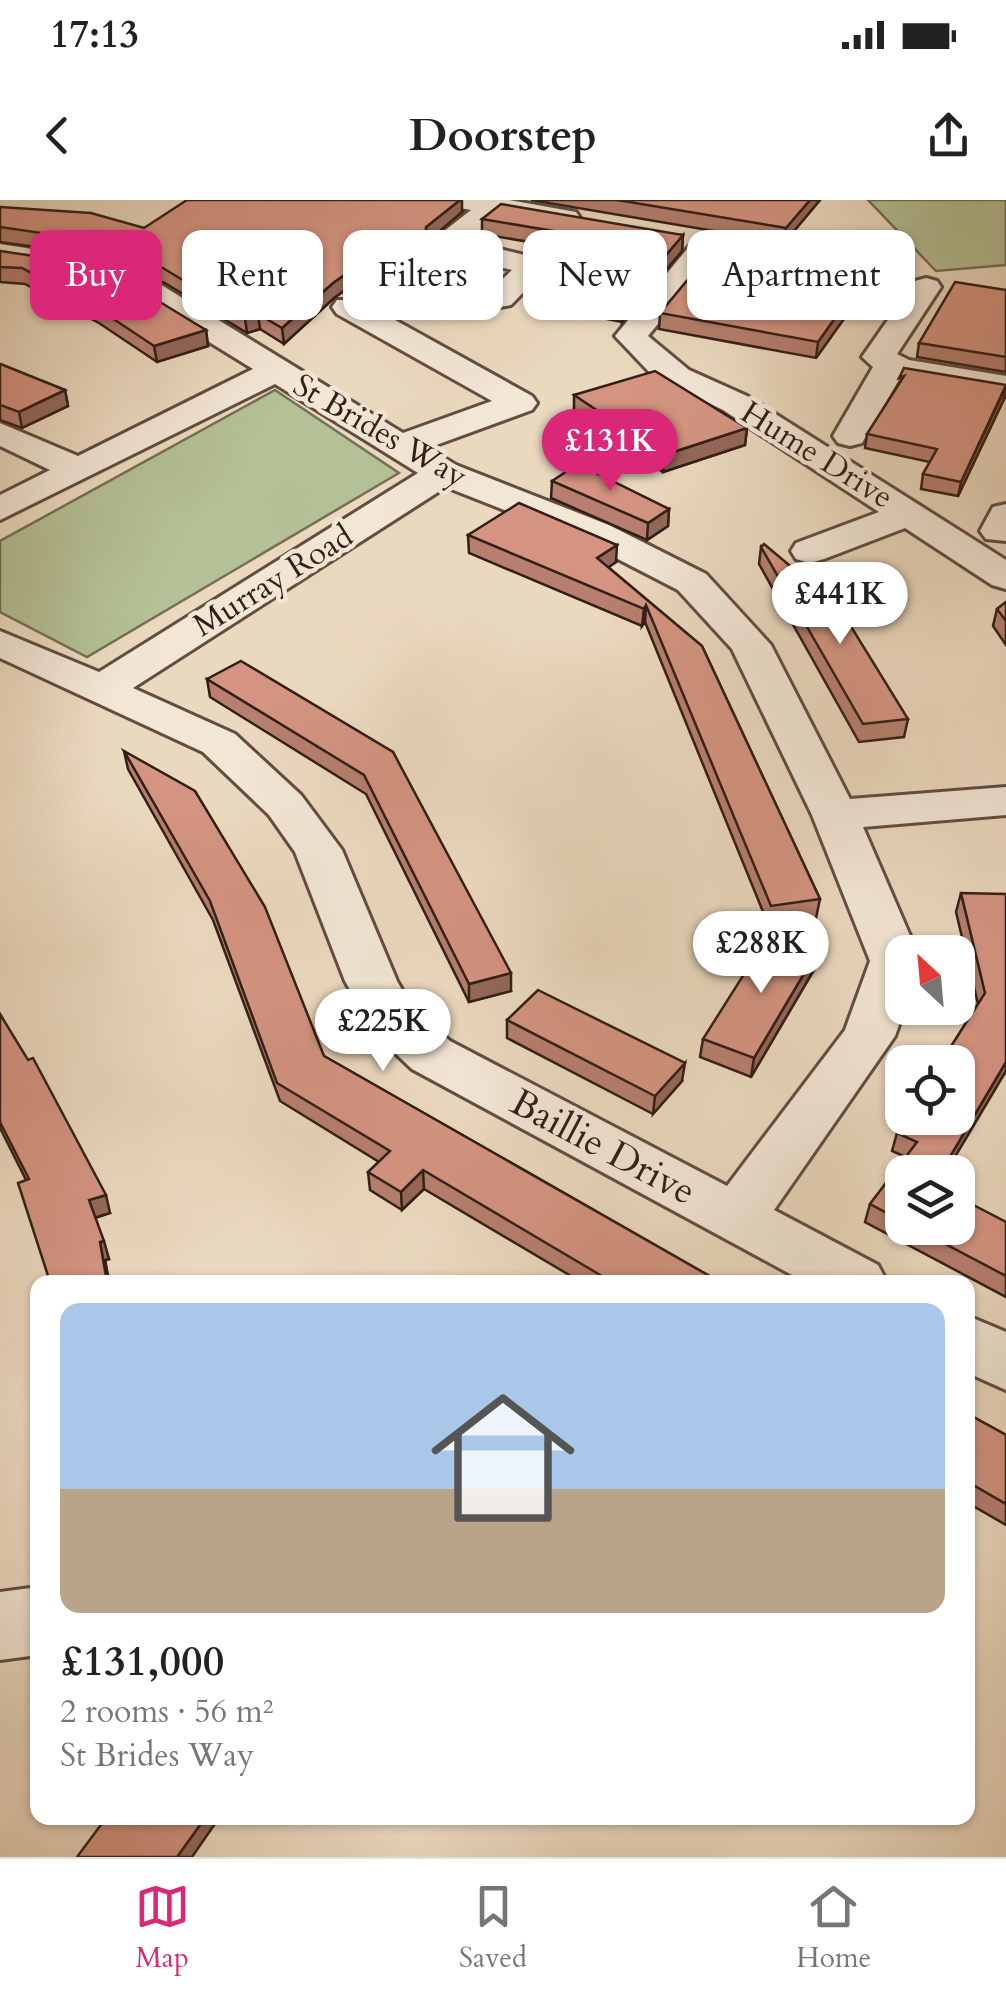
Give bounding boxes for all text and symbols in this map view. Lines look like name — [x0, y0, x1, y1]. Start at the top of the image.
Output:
text: 17:13 — [50, 9, 139, 61]
text: Doorstep — [409, 105, 597, 166]
icon: back — [30, 108, 85, 163]
icon: share — [921, 108, 976, 163]
chip: Buy — [30, 230, 162, 320]
chip: Rent — [182, 230, 323, 320]
chip: Filters — [343, 230, 503, 320]
chip: New — [523, 230, 667, 320]
chip: Apartment — [687, 230, 915, 320]
street label: St Brides Way — [285, 363, 475, 499]
street label: Hume Drive — [732, 391, 902, 519]
pin: £131K — [540, 409, 680, 494]
text: £131K — [564, 419, 656, 463]
street label: Murray Road — [185, 514, 361, 648]
pin: £441K — [770, 562, 910, 647]
text: £441K — [794, 572, 886, 616]
pin: £288K — [691, 911, 831, 996]
text: £288K — [715, 921, 807, 965]
north arrow — [885, 935, 975, 1025]
map controls — [885, 935, 975, 1245]
pin: £225K — [313, 989, 453, 1074]
text: £225K — [337, 999, 429, 1043]
button: locate — [885, 1045, 975, 1135]
street label: Baillie Drive — [501, 1077, 705, 1217]
button: layers — [885, 1155, 975, 1245]
icon: home — [413, 1368, 593, 1548]
text: £131,000 — [60, 1633, 224, 1690]
text: 2 rooms · 56 m² — [60, 1690, 273, 1734]
text: St Brides Way — [60, 1734, 254, 1778]
tab: Map — [135, 1879, 190, 1977]
tab: Saved — [459, 1879, 527, 1977]
tab: Home — [796, 1879, 871, 1977]

